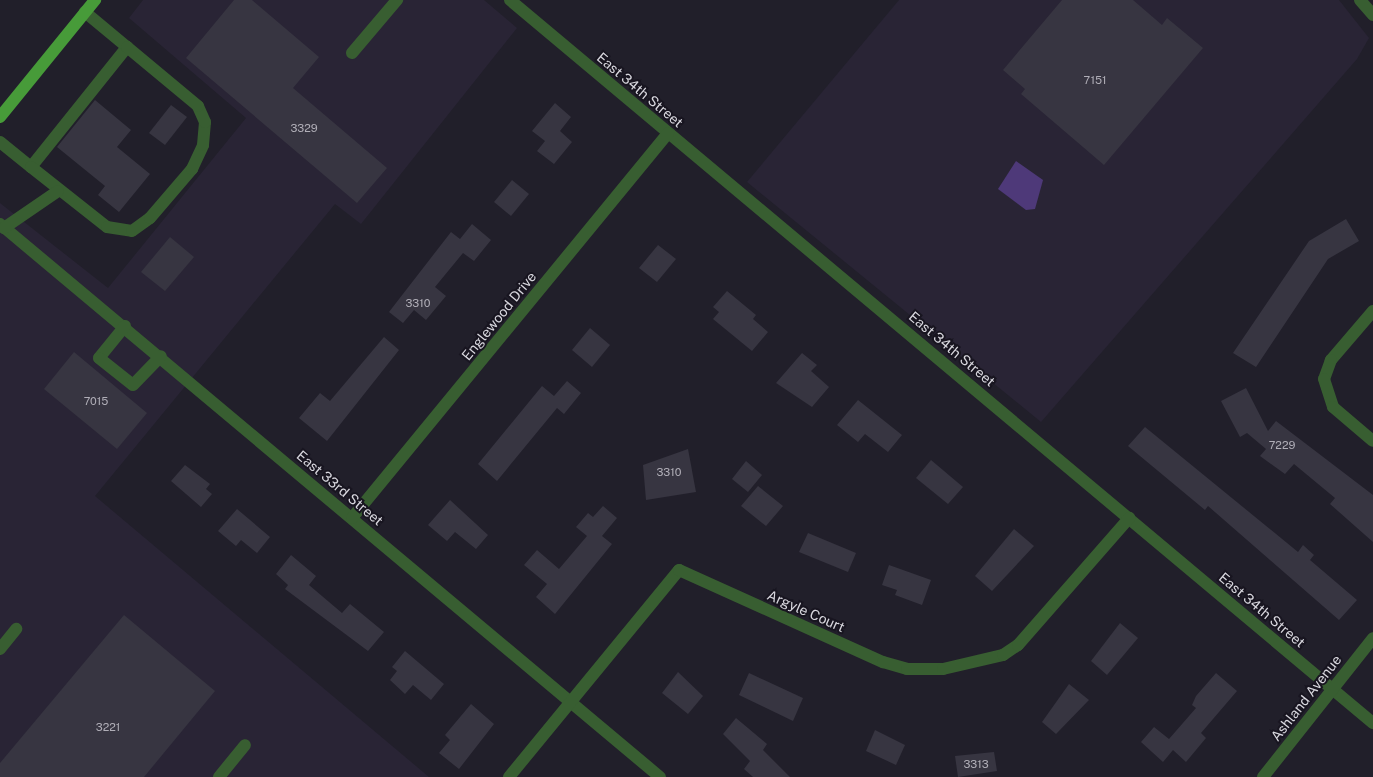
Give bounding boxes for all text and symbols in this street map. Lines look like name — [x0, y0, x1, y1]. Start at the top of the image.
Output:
street label: East 34th Street — [593, 49, 687, 131]
house number: 7151 — [1084, 73, 1106, 87]
house number: 3329 — [290, 121, 318, 135]
street label: Englewood Drive — [458, 268, 540, 364]
house number: 3310 — [406, 296, 430, 310]
street label: East 34th Street — [905, 308, 999, 390]
house number: 7015 — [84, 394, 108, 408]
house number: 7229 — [1269, 438, 1295, 452]
street label: East 33rd Street — [293, 447, 387, 529]
house number: 3310 — [657, 465, 681, 479]
street label: East 34th Street — [1215, 569, 1309, 651]
street label: Argyle Court — [765, 586, 847, 636]
street label: Ashland Avenue — [1267, 652, 1345, 744]
house number: 3221 — [96, 720, 120, 734]
house number: 3313 — [963, 757, 989, 771]

